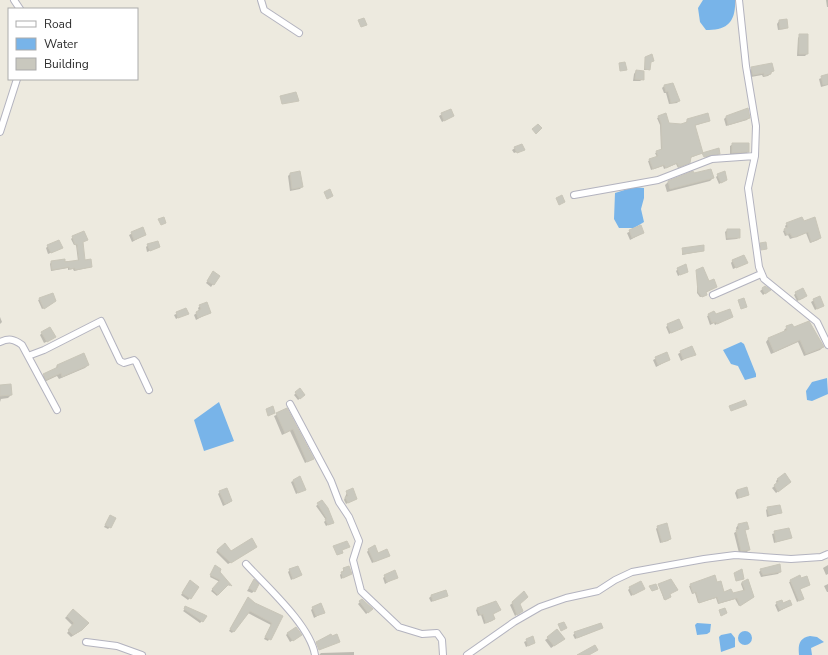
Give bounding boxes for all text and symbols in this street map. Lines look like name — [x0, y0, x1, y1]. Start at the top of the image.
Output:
legend — [8, 8, 138, 80]
text: Road — [44, 16, 72, 32]
text: Water — [44, 36, 78, 52]
text: Building — [44, 56, 89, 72]

